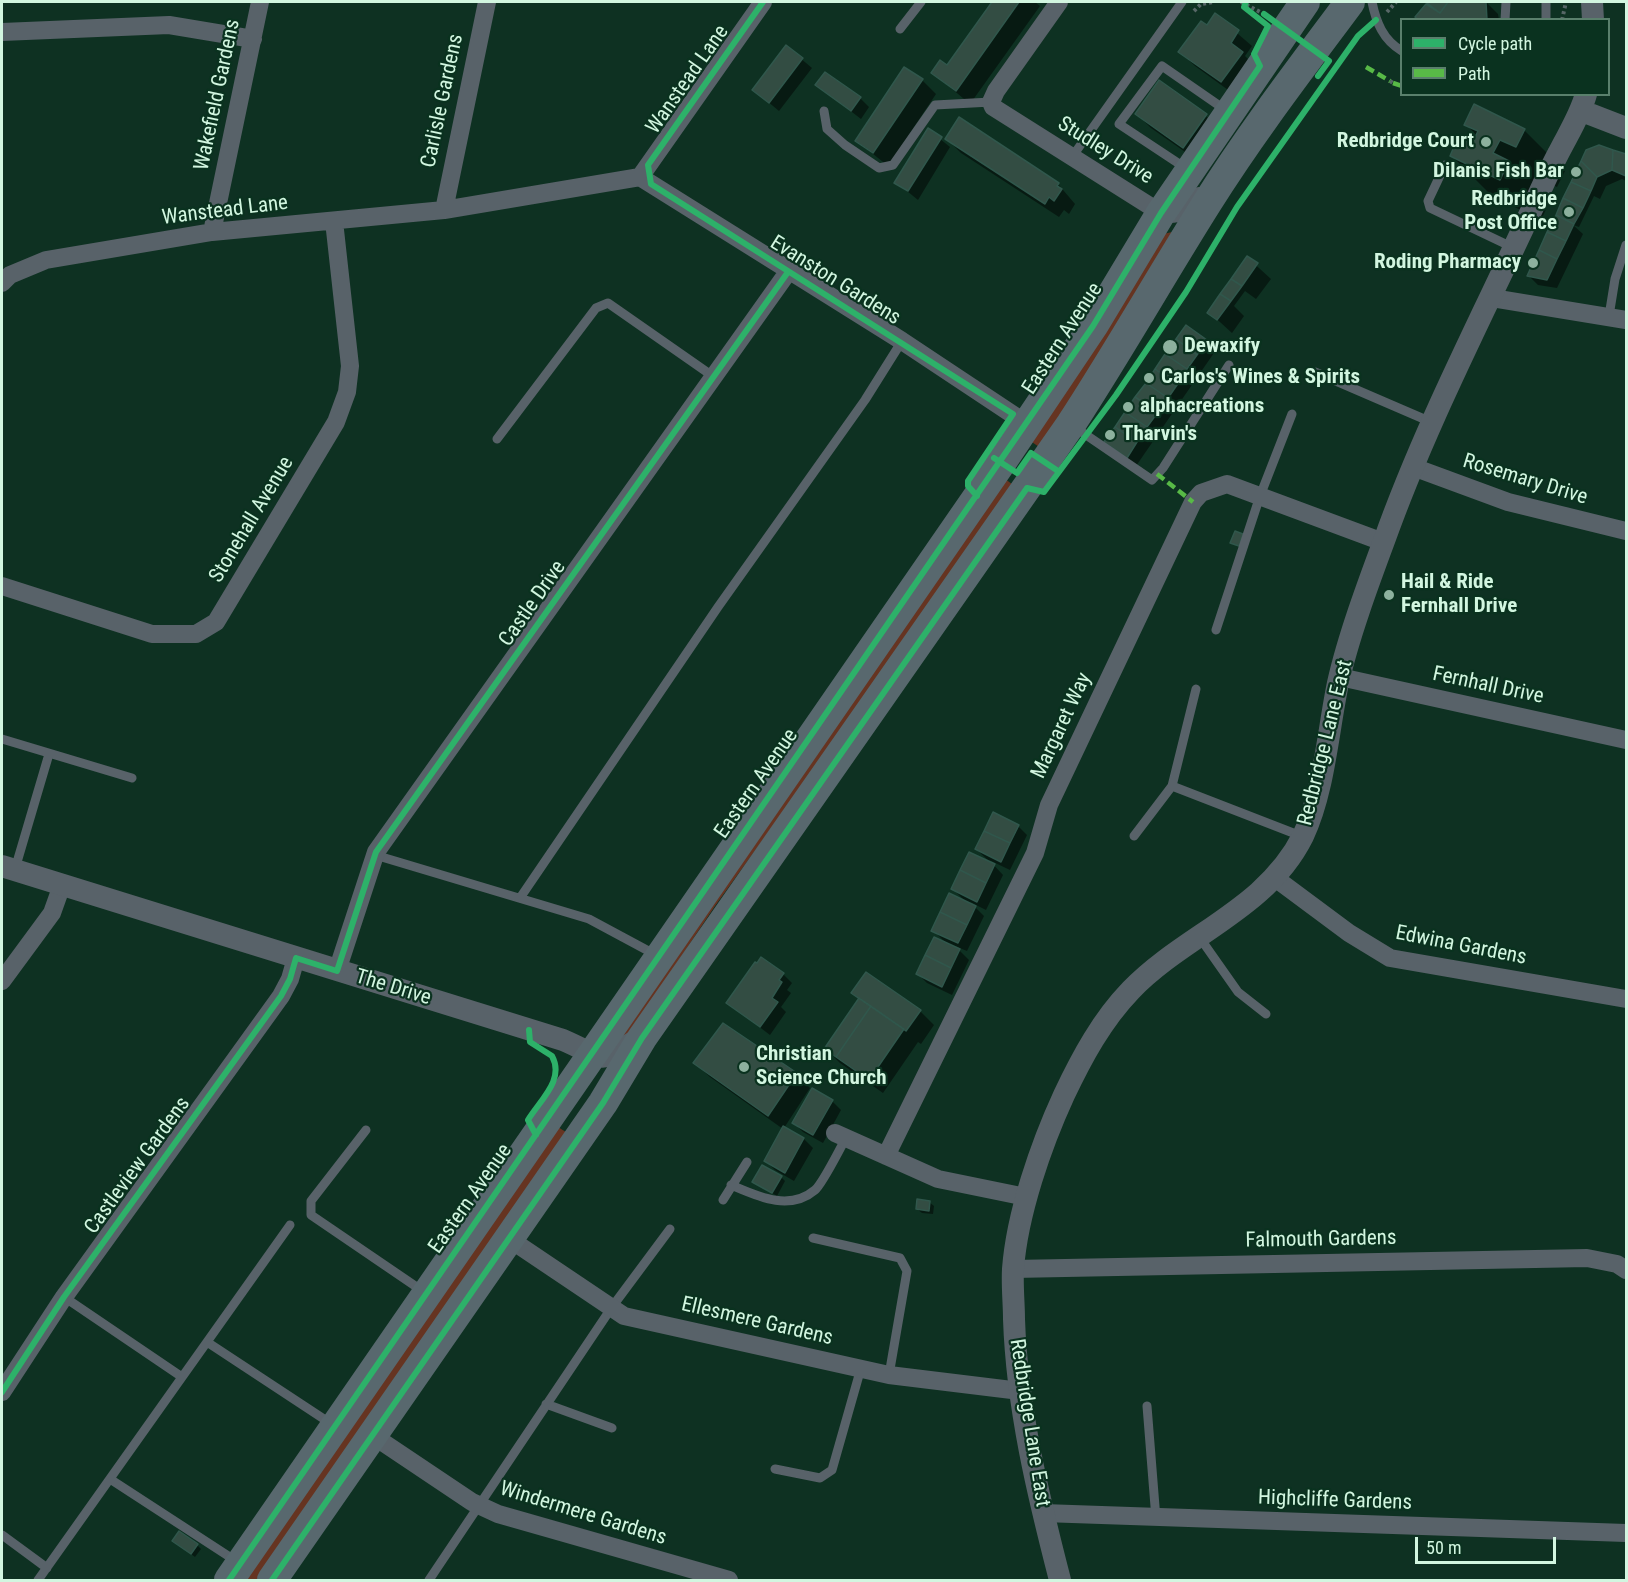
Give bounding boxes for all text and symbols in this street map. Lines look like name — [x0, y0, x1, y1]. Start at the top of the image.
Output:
street label: Wakefield Gardens — [190, 17, 246, 173]
legend — [1400, 18, 1610, 96]
street label: Wanstead Lane — [641, 21, 735, 139]
street label: Carlisle Gardens — [417, 32, 469, 170]
text: Cycle path — [1458, 33, 1532, 54]
text: Path — [1458, 63, 1491, 84]
street label: Studley Drive — [1053, 112, 1157, 190]
place label: Redbridge Court — [1337, 129, 1474, 155]
marker: Redbridge Court — [1479, 135, 1493, 149]
place label: Dilanis Fish Bar — [1433, 159, 1564, 185]
marker: Dilanis Fish Bar — [1569, 165, 1583, 179]
place label: Redbridge Post Office — [1464, 187, 1557, 237]
street label: Wanstead Lane — [160, 191, 290, 231]
marker: Redbridge Post Office — [1562, 205, 1576, 219]
street label: Evanston Gardens — [765, 231, 905, 331]
place label: Roding Pharmacy — [1374, 250, 1521, 276]
marker: Roding Pharmacy — [1526, 256, 1540, 270]
street label: Eastern Avenue — [1018, 278, 1108, 400]
place label: Dewaxify — [1184, 334, 1260, 360]
marker: Dewaxify — [1161, 338, 1179, 356]
place label: Carlos's Wines & Spirits — [1161, 365, 1360, 391]
marker: Carlos's Wines & Spirits — [1142, 371, 1156, 385]
place label: alphacreations — [1140, 394, 1264, 420]
marker: alphacreations — [1121, 400, 1135, 414]
place label: Tharvin's — [1122, 422, 1197, 448]
marker: Tharvin's — [1103, 428, 1117, 442]
street label: Rosemary Drive — [1460, 449, 1590, 511]
street label: Stonehall Avenue — [204, 452, 300, 588]
street label: Castle Drive — [494, 556, 572, 652]
place label: Hail & Ride Fernhall Drive — [1401, 570, 1517, 620]
marker: Hail & Ride Fernhall Drive — [1382, 588, 1396, 602]
street label: Redbridge Lane East — [1293, 658, 1359, 828]
street label: Fernhall Drive — [1430, 662, 1546, 710]
street label: Margaret Way — [1027, 669, 1097, 783]
street label: Eastern Avenue — [710, 724, 804, 844]
street label: Edwina Gardens — [1393, 921, 1529, 971]
street label: The Drive — [352, 965, 434, 1011]
place label: Christian Science Church — [756, 1042, 887, 1092]
marker: Christian Science Church — [737, 1060, 751, 1074]
street label: Castleview Gardens — [80, 1093, 196, 1239]
street label: Eastern Avenue — [424, 1139, 518, 1259]
street label: Falmouth Gardens — [1245, 1226, 1397, 1254]
street label: Ellesmere Gardens — [679, 1292, 835, 1352]
street label: Redbridge Lane East — [1003, 1337, 1055, 1509]
street label: Windermere Gardens — [497, 1477, 669, 1551]
street label: Highcliffe Gardens — [1258, 1486, 1412, 1516]
scale bar — [1418, 1525, 1559, 1563]
text: 50 m — [1426, 1537, 1461, 1558]

